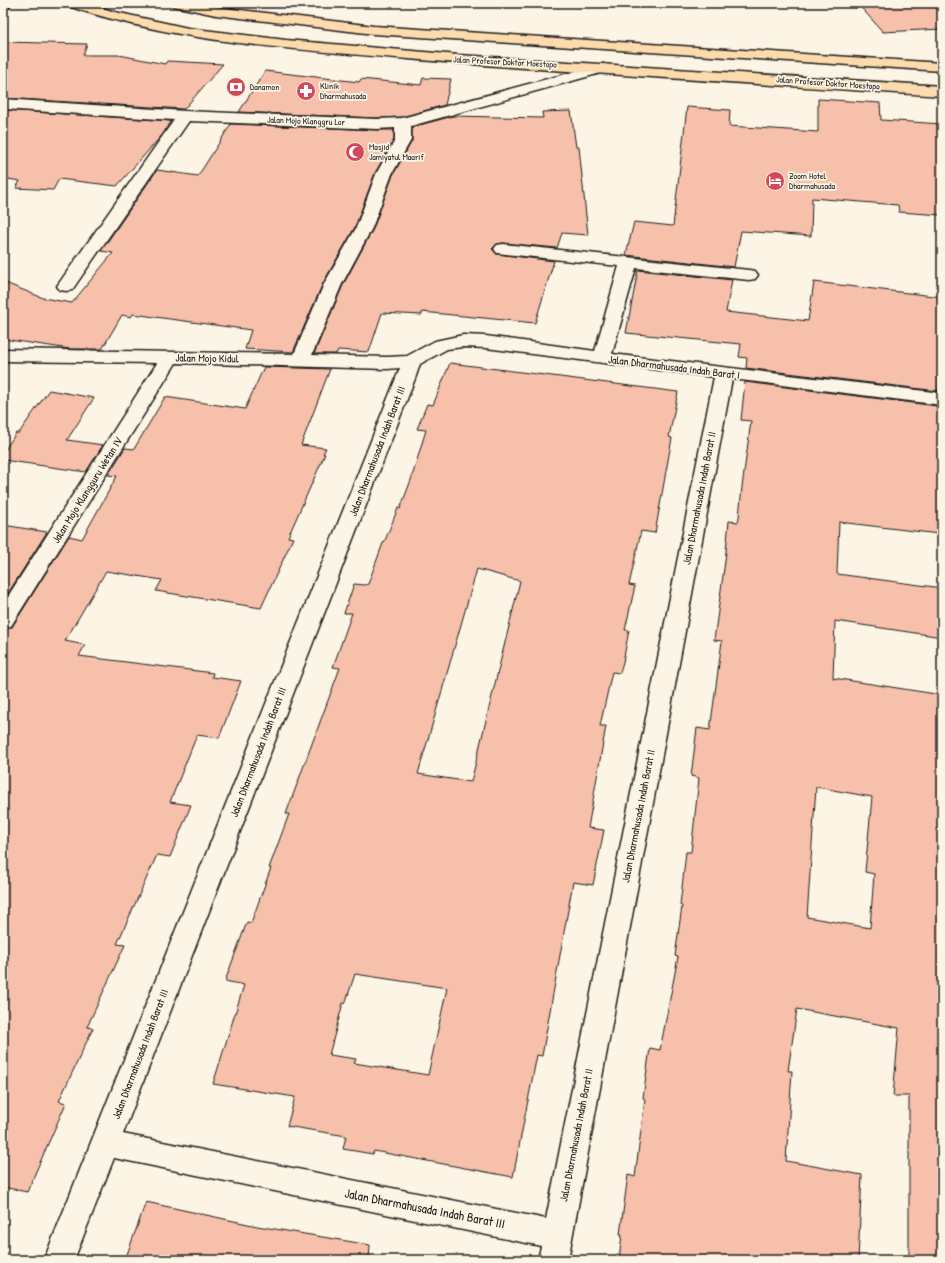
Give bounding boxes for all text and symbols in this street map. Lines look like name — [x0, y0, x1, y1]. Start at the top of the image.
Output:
street label: Jalan Profesor Doktor Moestopo — [453, 53, 558, 71]
street label: Jalan Profesor Doktor Moestopo — [776, 73, 881, 93]
bank icon: Danamon — [225, 76, 247, 98]
pharmacy icon: Klinik Dharmahusada — [295, 80, 317, 102]
place label: Klinik Dharmahusada — [320, 80, 367, 102]
place label: Danamon — [250, 81, 279, 93]
street label: Jalan Mojo Klanggru Lor — [267, 114, 346, 128]
mosque icon: Masjid Jamiyatul Maarif — [344, 141, 366, 163]
place label: Masjid Jamiyatul Maarif — [369, 141, 424, 163]
hotel icon: Zoom Hotel Dharmahusada — [764, 170, 786, 192]
place label: Zoom Hotel Dharmahusada — [789, 170, 836, 192]
street label: Jalan Mojo Kidul — [175, 350, 239, 366]
street label: Jalan Dharmahusada Indah Barat I — [607, 352, 741, 382]
street label: Jalan Dharmahusada Indah Barat III — [346, 384, 408, 518]
street label: Jalan Dharmahusada Indah Barat II — [679, 430, 719, 566]
street label: Jalan Mojo Klangguru Wetan IV — [49, 434, 126, 546]
street label: Jalan Dharmahusada Indah Barat III — [227, 685, 289, 819]
street label: Jalan Dharmahusada Indah Barat II — [618, 748, 658, 884]
street label: Jalan Dharmahusada Indah Barat III — [109, 987, 171, 1121]
street label: Jalan Dharmahusada Indah Barat II — [556, 1067, 596, 1203]
street label: Jalan Dharmahusada Indah Barat III — [343, 1184, 507, 1232]

